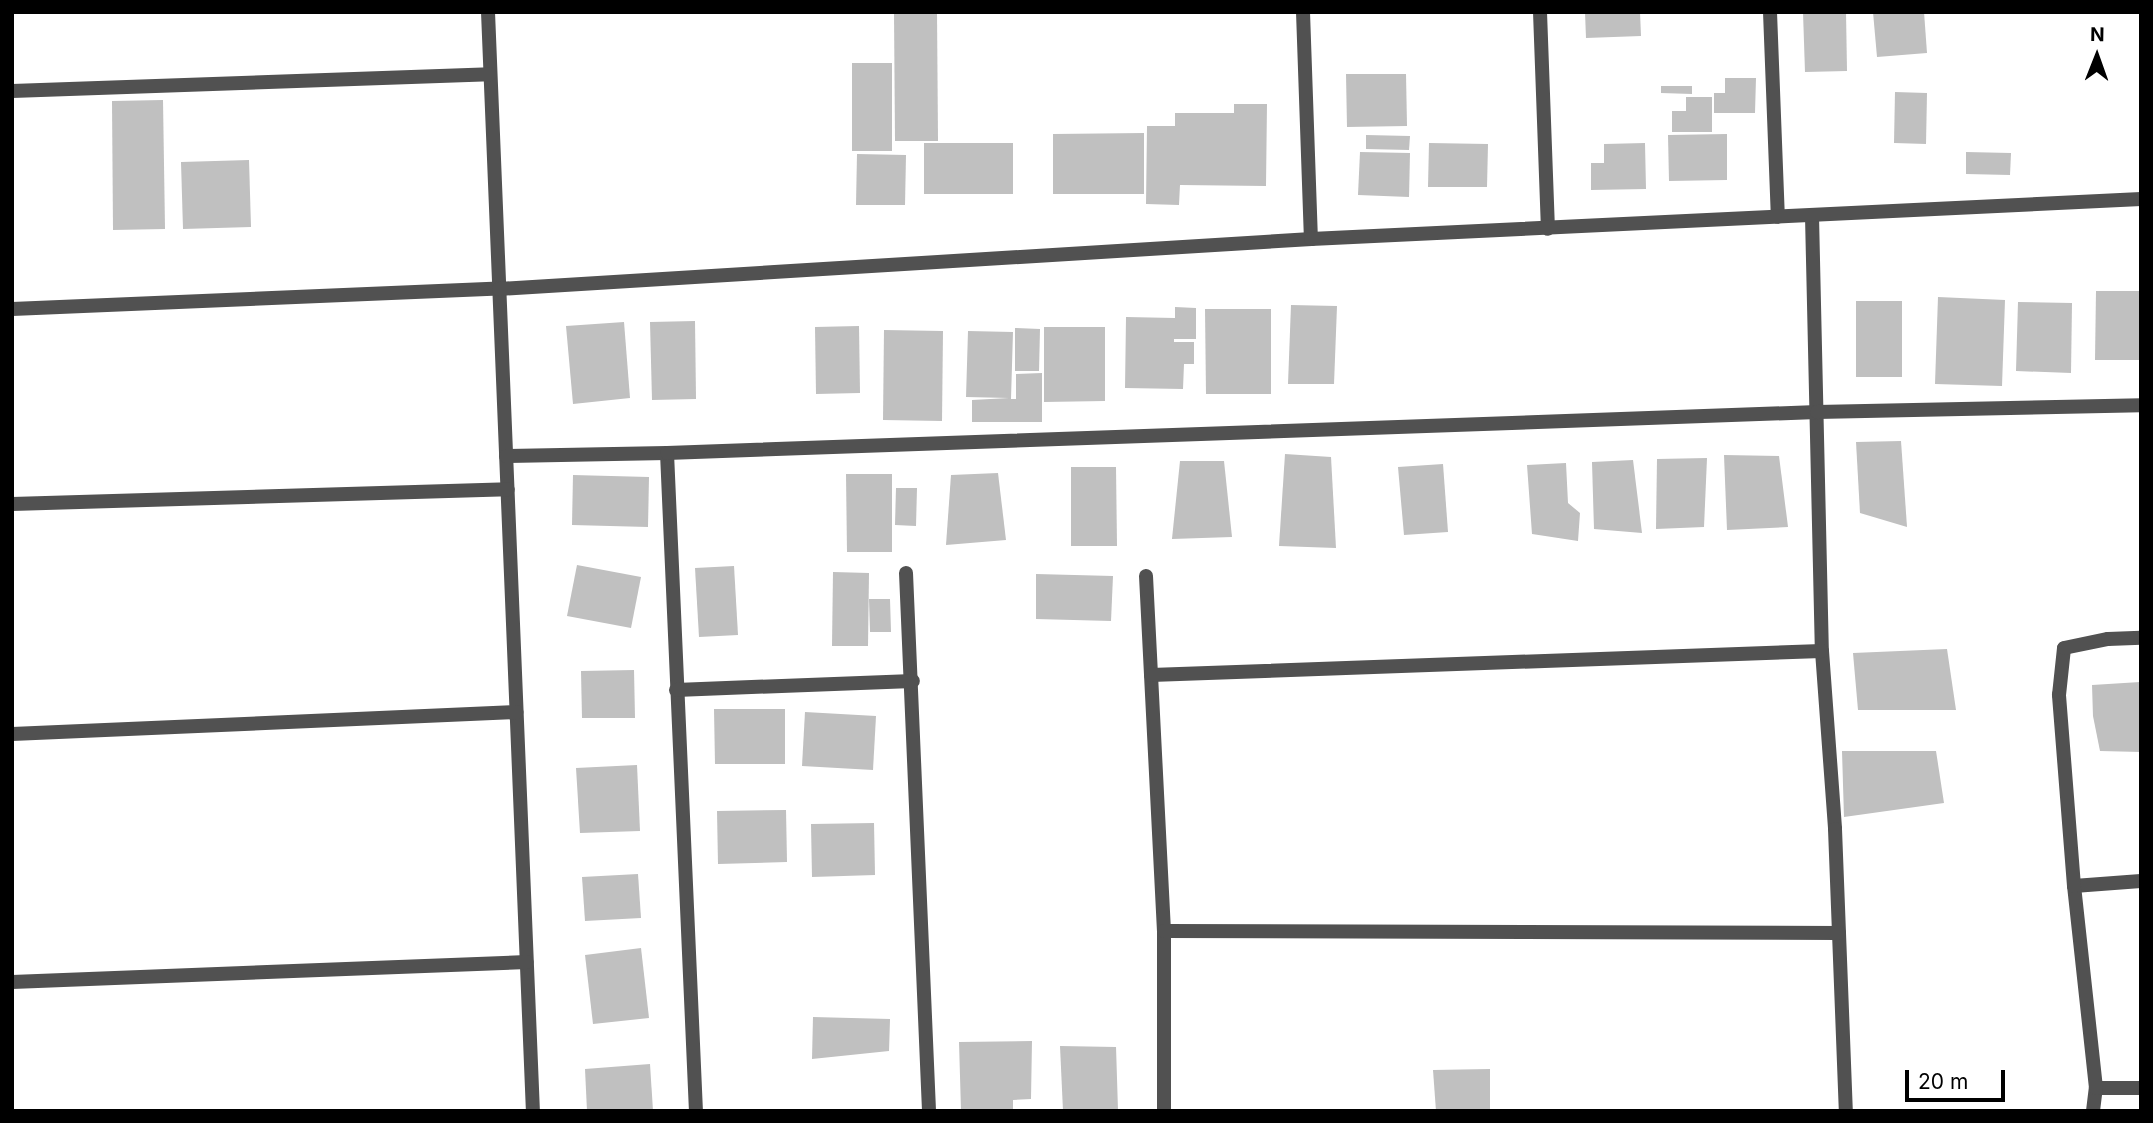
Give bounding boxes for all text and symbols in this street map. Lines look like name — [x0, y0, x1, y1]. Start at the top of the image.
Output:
north arrow — [2062, 21, 2132, 91]
text: N — [2090, 23, 2105, 46]
scale bar — [1908, 1056, 2008, 1100]
text: 20 m — [1918, 1069, 1968, 1094]

